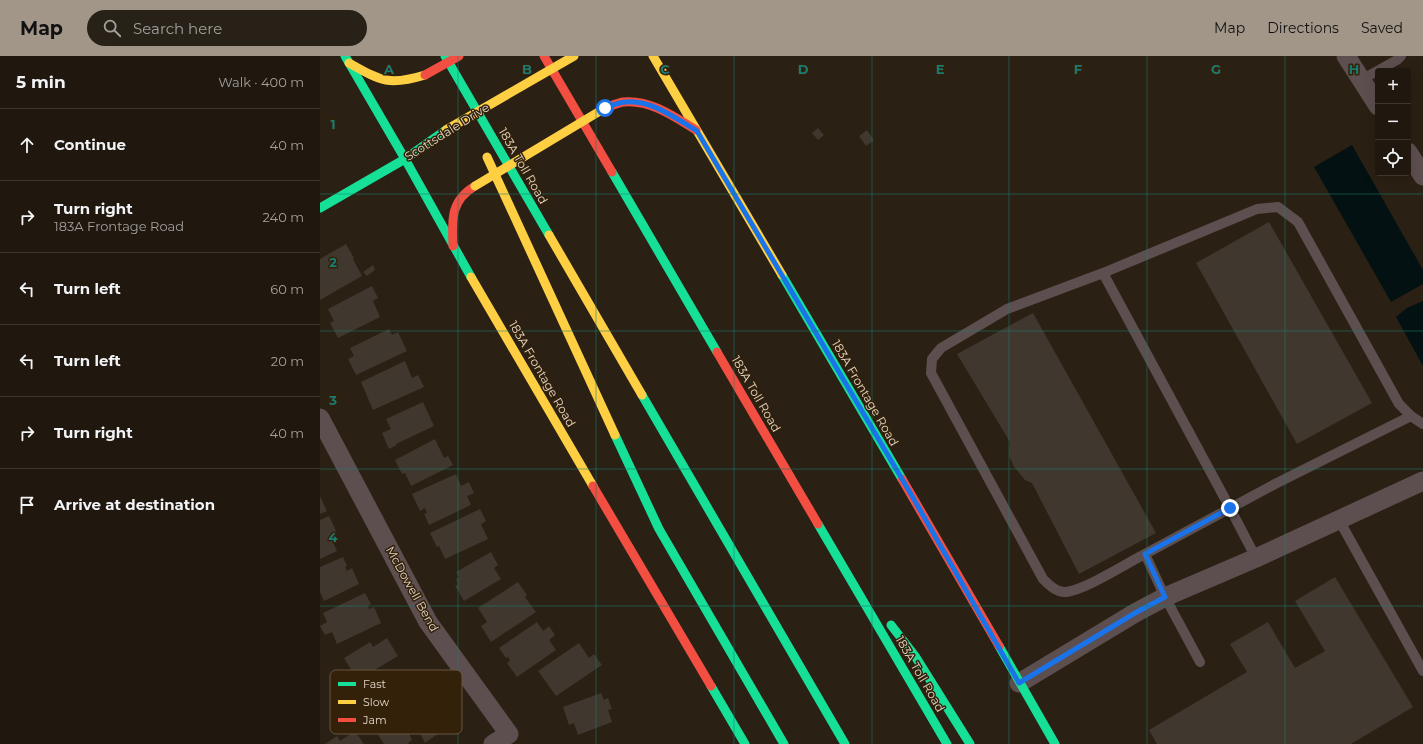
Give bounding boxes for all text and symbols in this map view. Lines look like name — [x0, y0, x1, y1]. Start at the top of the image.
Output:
search box — [87, 10, 367, 46]
text: Map — [20, 17, 63, 40]
icon: search — [101, 17, 123, 39]
text: Search here — [133, 19, 222, 38]
text: Map — [1214, 19, 1245, 37]
text: Directions — [1267, 19, 1339, 37]
text: Saved — [1361, 19, 1403, 37]
text: A — [383, 61, 395, 77]
text: B — [522, 61, 532, 77]
text: C — [660, 61, 670, 77]
text: D — [798, 61, 809, 77]
text: E — [936, 61, 945, 77]
text: F — [1074, 61, 1082, 77]
text: G — [1211, 61, 1221, 77]
text: H — [1349, 61, 1359, 77]
map controls — [1375, 68, 1411, 176]
button: + — [1375, 68, 1411, 104]
text: 5 min — [16, 72, 66, 92]
text: Walk · 400 m — [218, 74, 304, 90]
street label: Scottsdale Drive — [402, 99, 492, 164]
route start — [596, 99, 614, 117]
button: − — [1375, 104, 1411, 140]
text: 1 — [330, 116, 336, 132]
street label: 183A Toll Road — [496, 125, 551, 206]
icon: ahead — [16, 134, 38, 156]
text: Continue — [54, 135, 126, 154]
text: 40 m — [270, 137, 304, 153]
button: locate — [1375, 140, 1411, 176]
text: Turn right — [54, 199, 133, 218]
icon: right — [16, 206, 38, 228]
text: 240 m — [263, 209, 304, 225]
text: 183A Frontage Road — [54, 218, 184, 234]
text: 2 — [329, 254, 337, 270]
icon: left — [16, 278, 38, 300]
text: Turn left — [54, 279, 121, 298]
text: 60 m — [270, 281, 304, 297]
street label: 183A Frontage Road — [506, 318, 579, 429]
street label: 183A Frontage Road — [829, 337, 902, 448]
icon: left — [16, 350, 38, 372]
text: Turn left — [54, 351, 121, 370]
text: 20 m — [271, 353, 304, 369]
street label: 183A Toll Road — [729, 353, 784, 434]
text: 3 — [328, 392, 337, 408]
icon: right — [16, 422, 38, 444]
text: Turn right — [54, 423, 133, 442]
text: 40 m — [270, 425, 304, 441]
icon: arrive — [16, 494, 38, 516]
text: Arrive at destination — [54, 495, 215, 514]
route end — [1221, 499, 1239, 517]
text: 4 — [329, 529, 338, 545]
street label: McDowell Bend — [383, 543, 442, 634]
street label: 183A Toll Road — [893, 633, 948, 714]
legend — [330, 670, 462, 734]
text: Fast — [363, 677, 387, 691]
text: Slow — [363, 695, 389, 709]
text: Jam — [362, 713, 387, 727]

